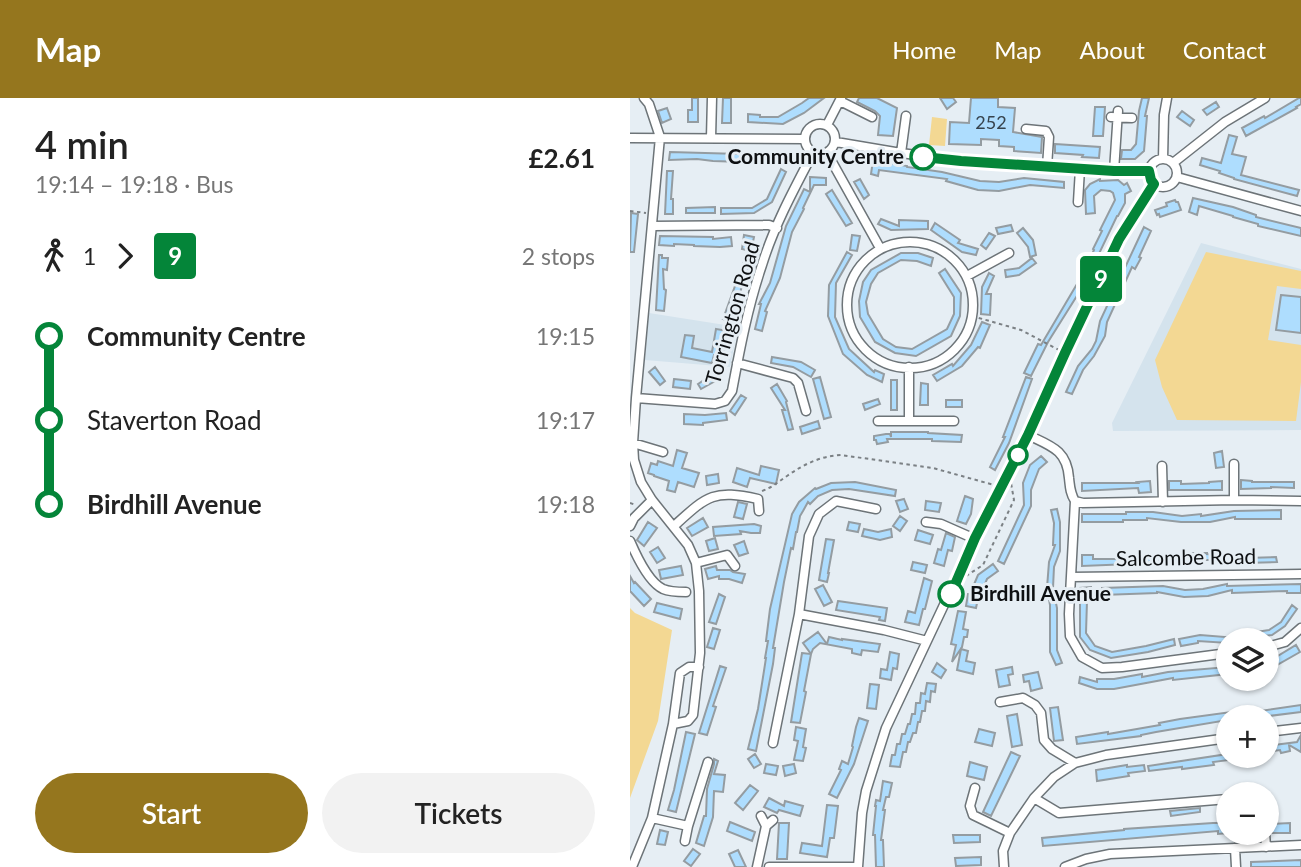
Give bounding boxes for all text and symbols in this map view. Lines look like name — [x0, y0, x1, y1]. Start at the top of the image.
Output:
text: Map — [35, 29, 101, 69]
text: Home — [892, 35, 956, 64]
text: Map — [994, 35, 1042, 64]
text: About — [1080, 35, 1145, 64]
text: Contact — [1183, 35, 1266, 64]
house number: 252 — [975, 111, 1007, 133]
text: 4 min — [35, 121, 129, 167]
text: £2.61 — [529, 142, 595, 174]
place label: Community Centre — [727, 143, 904, 168]
marker: Community Centre — [910, 144, 936, 170]
text: 19:14 – 19:18 · Bus — [35, 170, 234, 198]
icon: walk — [35, 237, 73, 275]
icon: forward — [106, 237, 144, 275]
street label: Torrington Road — [699, 238, 764, 387]
text: 9 — [168, 241, 182, 270]
text: 1 — [83, 242, 96, 270]
text: 2 stops — [522, 242, 595, 270]
line badge: 9 — [1078, 256, 1124, 302]
text: 9 — [1094, 264, 1108, 293]
text: Community Centre — [87, 320, 306, 352]
text: 19:15 — [536, 322, 595, 350]
text: Staverton Road — [87, 404, 262, 436]
text: 19:17 — [536, 406, 595, 434]
unlabelled marker — [1008, 445, 1028, 465]
text: Birdhill Avenue — [87, 488, 262, 520]
text: 19:18 — [536, 490, 595, 518]
street label: Salcombe Road — [1116, 543, 1256, 570]
place label: Birdhill Avenue — [970, 580, 1111, 605]
marker: Birdhill Avenue — [938, 581, 964, 607]
map controls — [1216, 628, 1279, 845]
button: layers — [1216, 628, 1279, 691]
button: + — [1216, 705, 1279, 768]
button: Start — [35, 773, 308, 853]
button: Tickets — [322, 773, 595, 853]
button: − — [1216, 782, 1279, 845]

